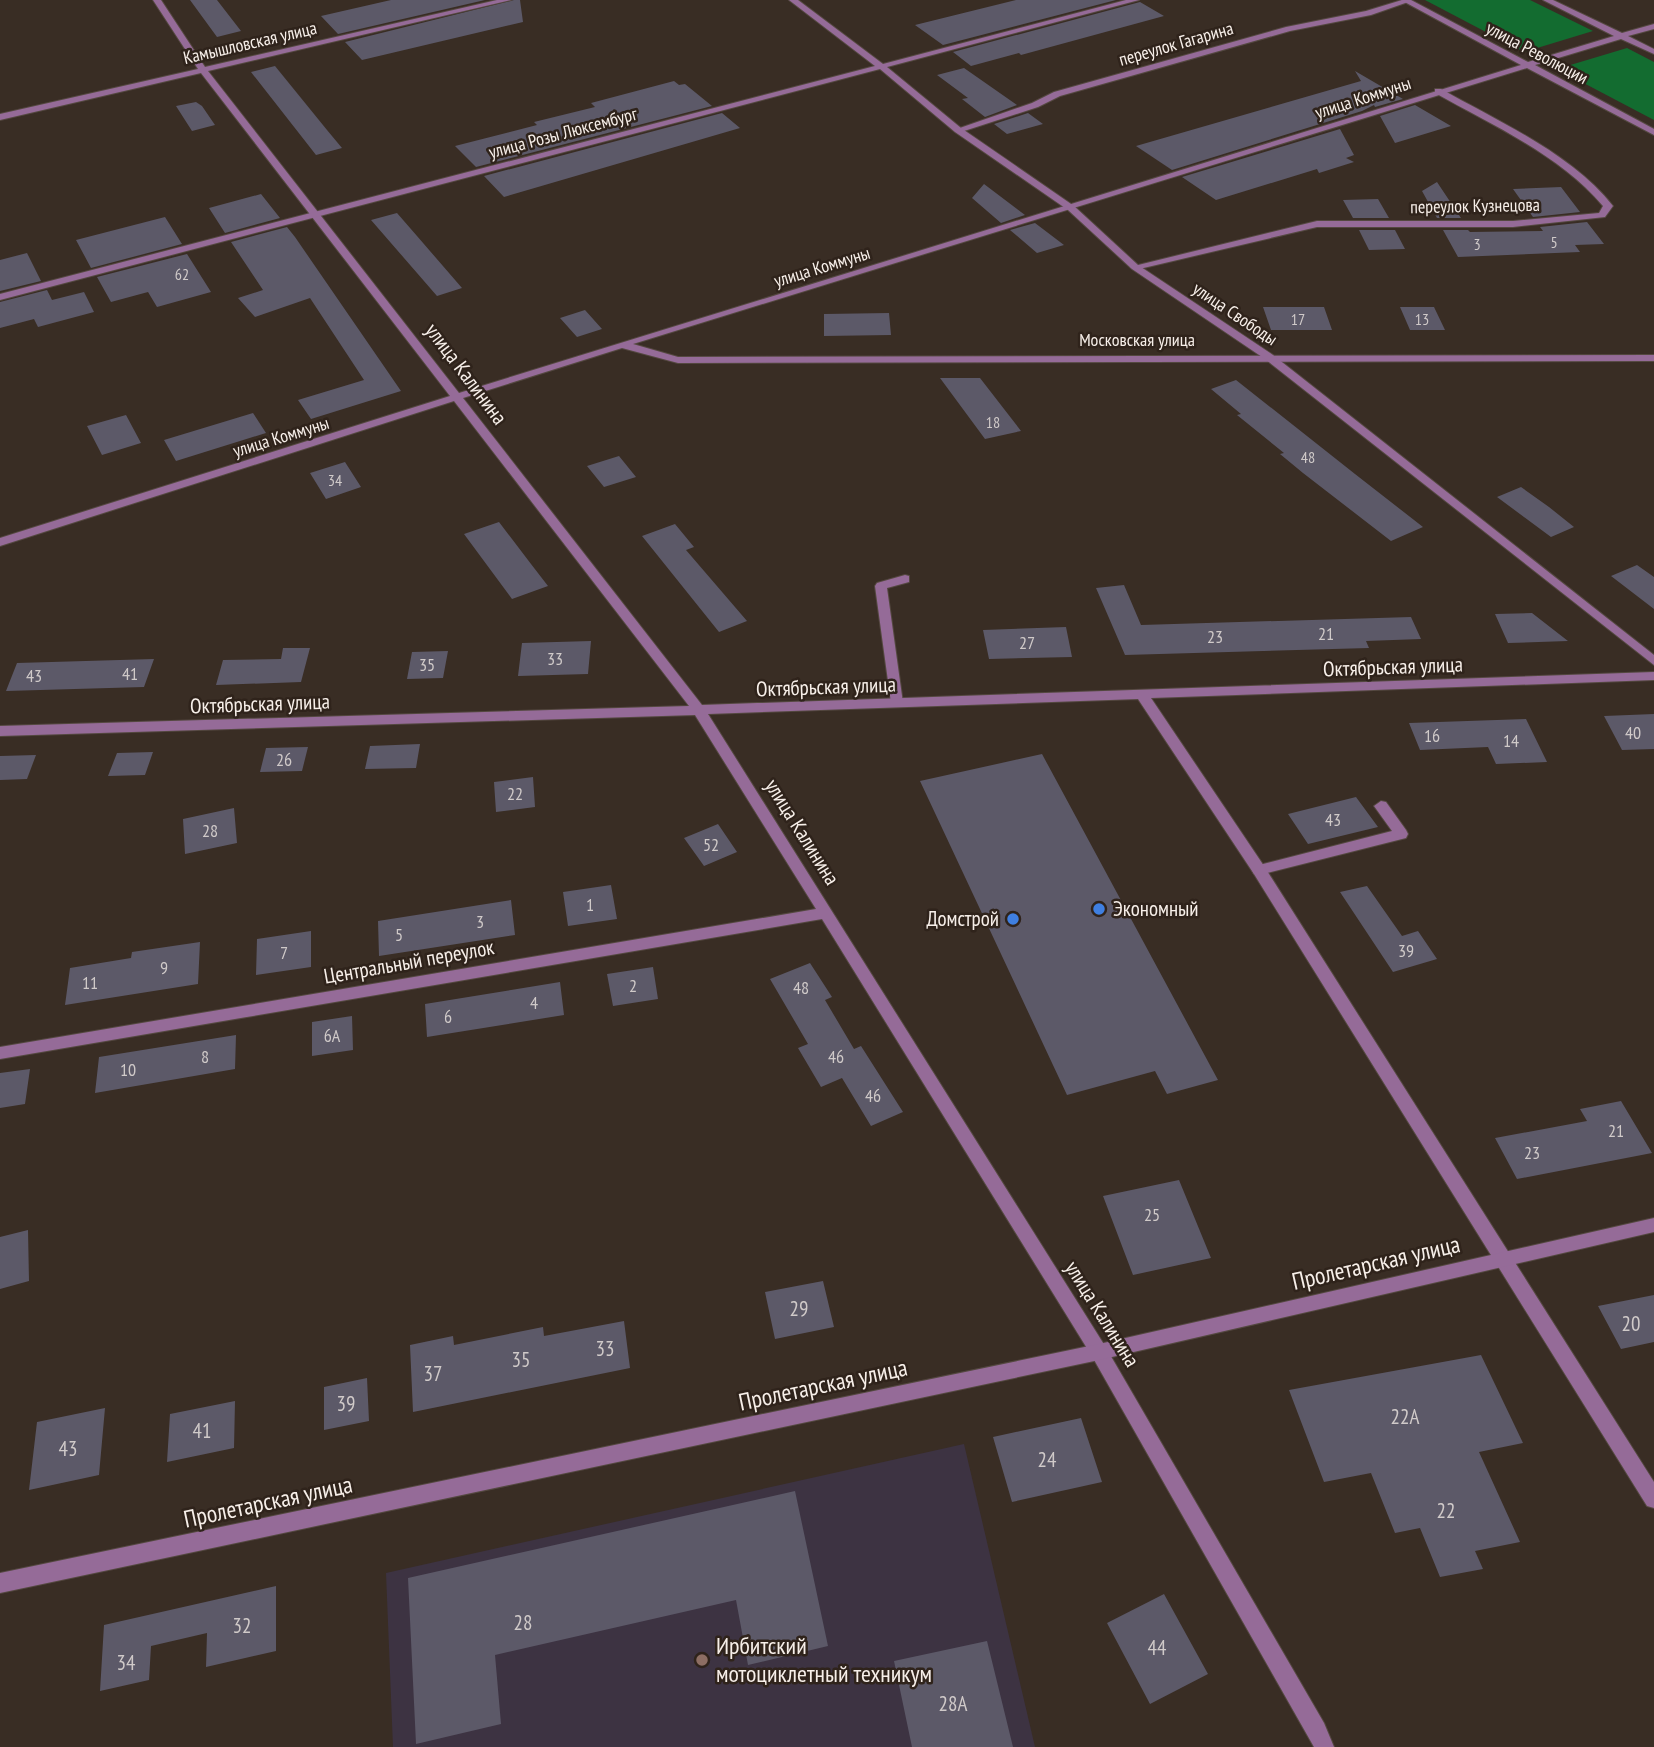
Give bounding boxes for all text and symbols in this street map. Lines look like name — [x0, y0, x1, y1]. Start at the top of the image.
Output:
street label: Камышловская улица — [181, 16, 319, 69]
street label: переулок Гагарина — [1116, 16, 1236, 71]
street label: улица Революции — [1482, 16, 1592, 89]
street label: улица Коммуны — [1312, 71, 1414, 124]
street label: улица Розы Люксембург — [486, 101, 640, 163]
street label: переулок Кузнецова — [1410, 193, 1540, 218]
house number: 5 — [1550, 232, 1558, 252]
house number: 3 — [1473, 234, 1481, 254]
street label: улица Коммуны — [771, 241, 873, 292]
house number: 62 — [175, 264, 189, 284]
street label: улица Свободы — [1189, 277, 1282, 350]
house number: 17 — [1291, 309, 1305, 329]
house number: 13 — [1415, 309, 1429, 329]
street label: улица Калинина — [420, 318, 513, 430]
street label: Московская улица — [1079, 328, 1195, 351]
street label: улица Коммуны — [230, 411, 332, 462]
house number: 18 — [986, 412, 1000, 432]
house number: 48 — [1301, 447, 1315, 467]
house number: 34 — [328, 470, 342, 490]
house number: 21 — [1318, 622, 1334, 645]
house number: 23 — [1207, 625, 1223, 648]
house number: 27 — [1019, 631, 1035, 654]
house number: 33 — [547, 647, 563, 670]
street label: Октябрьская улица — [1323, 651, 1463, 682]
house number: 35 — [419, 653, 435, 676]
house number: 41 — [122, 662, 138, 685]
house number: 43 — [26, 664, 42, 687]
street label: Октябрьская улица — [756, 671, 896, 702]
street label: Октябрьская улица — [190, 688, 330, 719]
house number: 40 — [1625, 721, 1641, 744]
house number: 16 — [1424, 724, 1440, 747]
house number: 14 — [1503, 729, 1519, 752]
house number: 26 — [276, 748, 292, 771]
street label: улица Калинина — [759, 774, 846, 890]
house number: 22 — [507, 782, 523, 805]
house number: 43 — [1325, 808, 1341, 831]
house number: 28 — [202, 819, 218, 842]
house number: 52 — [703, 833, 719, 856]
house number: 1 — [586, 893, 594, 916]
place label: Экономный — [1113, 895, 1199, 922]
marker: Экономный — [1091, 901, 1107, 917]
place label: Домстрой — [927, 905, 999, 932]
house number: 3 — [476, 910, 484, 933]
marker: Домстрой — [1005, 911, 1021, 927]
house number: 5 — [395, 923, 403, 946]
street label: Центральный переулок — [322, 933, 496, 990]
house number: 39 — [1398, 939, 1414, 962]
house number: 7 — [280, 941, 288, 964]
house number: 9 — [160, 956, 168, 979]
house number: 11 — [82, 971, 98, 994]
house number: 2 — [629, 974, 637, 997]
house number: 48 — [793, 976, 809, 999]
house number: 4 — [530, 991, 538, 1014]
house number: 6 — [444, 1005, 452, 1028]
house number: 6А — [324, 1024, 341, 1047]
house number: 8 — [201, 1045, 209, 1068]
house number: 46 — [828, 1045, 844, 1068]
house number: 10 — [120, 1058, 136, 1081]
house number: 46 — [865, 1084, 881, 1107]
house number: 21 — [1608, 1119, 1624, 1142]
house number: 23 — [1524, 1141, 1540, 1164]
house number: 25 — [1144, 1203, 1160, 1226]
street label: Пролетарская улица — [1289, 1228, 1463, 1297]
street label: улица Калинина — [1059, 1256, 1146, 1372]
house number: 29 — [790, 1295, 808, 1322]
house number: 20 — [1622, 1310, 1640, 1337]
house number: 33 — [596, 1335, 614, 1362]
house number: 35 — [512, 1346, 530, 1373]
street label: Пролетарская улица — [736, 1351, 910, 1418]
house number: 37 — [424, 1360, 442, 1387]
house number: 39 — [337, 1390, 355, 1417]
house number: 22А — [1391, 1403, 1419, 1430]
house number: 41 — [193, 1417, 211, 1444]
house number: 43 — [59, 1435, 77, 1462]
house number: 24 — [1038, 1446, 1057, 1473]
street label: Пролетарская улица — [181, 1468, 355, 1535]
house number: 22 — [1437, 1497, 1455, 1524]
house number: 28 — [514, 1609, 532, 1636]
house number: 32 — [233, 1612, 251, 1639]
place label: Ирбитский мотоциклетный техникум — [716, 1630, 932, 1689]
house number: 44 — [1148, 1634, 1167, 1661]
house number: 34 — [117, 1649, 136, 1676]
marker: Ирбитский мотоциклетный техникум — [694, 1652, 710, 1668]
house number: 28А — [939, 1690, 967, 1717]

